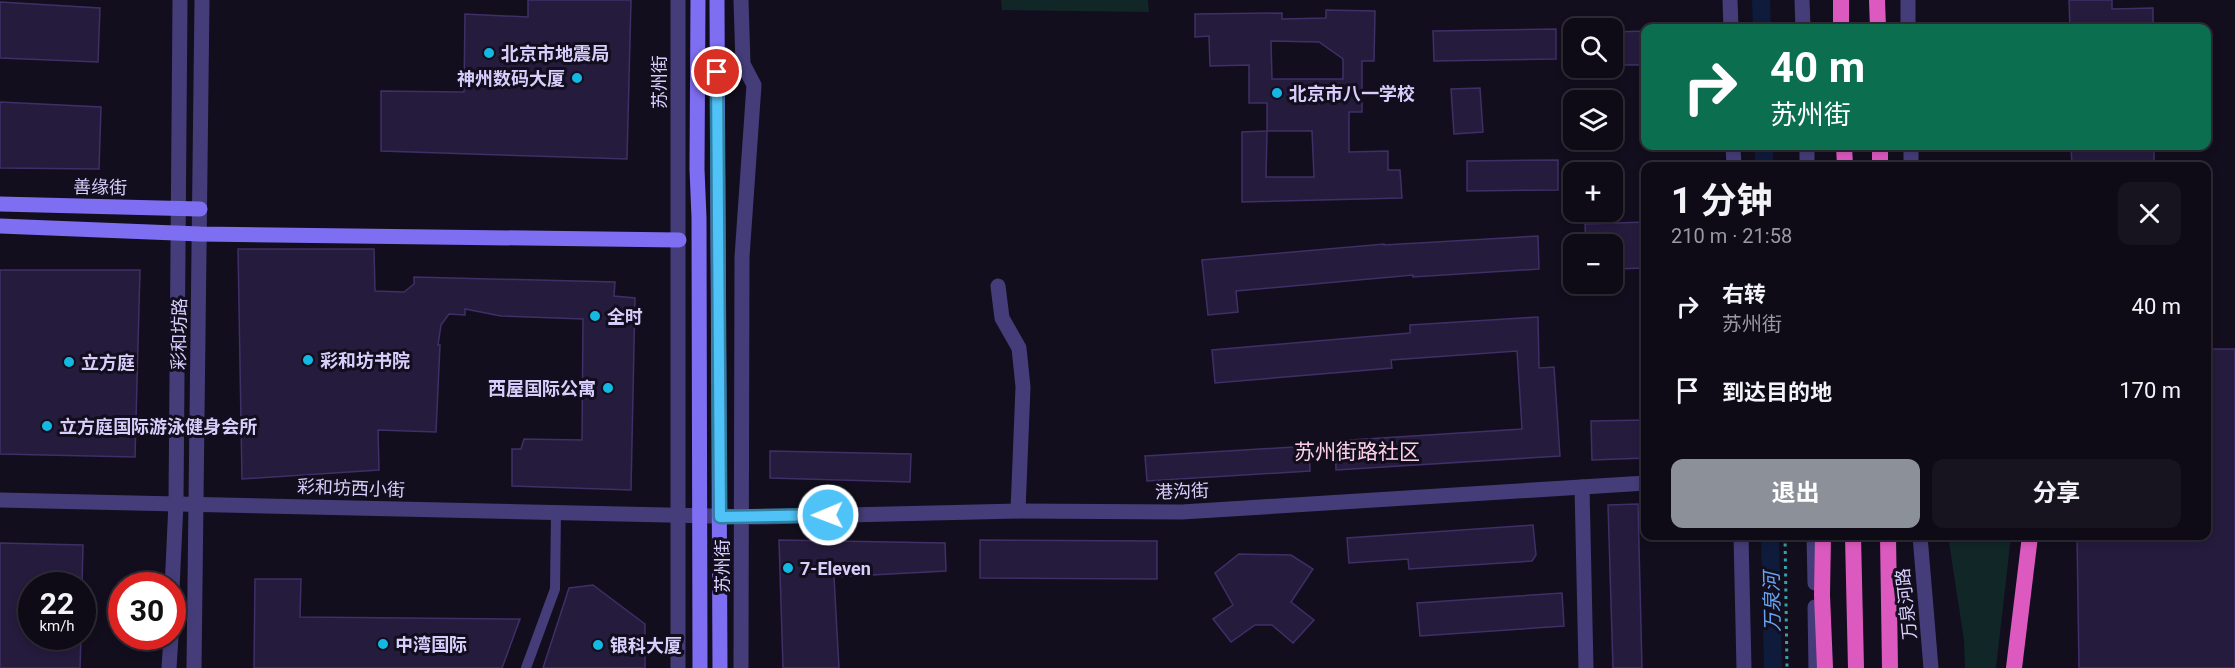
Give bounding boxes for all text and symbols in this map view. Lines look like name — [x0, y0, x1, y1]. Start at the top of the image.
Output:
map controls — [1563, 18, 1623, 294]
button: search — [1563, 18, 1623, 78]
place label: 北京市地震局 — [501, 43, 609, 64]
text: 40 m — [1770, 43, 1865, 92]
marker: 北京市地震局 — [482, 46, 496, 60]
pin — [691, 46, 742, 97]
icon: right — [1671, 48, 1749, 126]
street label: 苏州街 — [649, 55, 670, 109]
icon: arrive — [700, 55, 733, 88]
place label: 神州数码大厦 — [457, 68, 565, 89]
marker: 神州数码大厦 — [570, 71, 584, 85]
place label: 北京市八一学校 — [1289, 83, 1415, 104]
marker: 北京市八一学校 — [1270, 86, 1284, 100]
button: layers — [1563, 90, 1623, 150]
text: 苏州街 — [1770, 99, 1851, 131]
button: + — [1563, 162, 1623, 222]
street label: 善缘街 — [73, 176, 127, 198]
text: 1 分钟 — [1671, 180, 1773, 222]
button: close — [2118, 182, 2181, 245]
text: 210 m · 21:58 — [1671, 224, 1792, 248]
button: − — [1563, 234, 1623, 294]
text: 右转 — [1722, 282, 1766, 307]
icon: right — [1671, 290, 1704, 323]
text: 40 m — [2132, 294, 2181, 319]
street label: 彩和坊路 — [168, 298, 190, 370]
place label: 全时 — [607, 306, 643, 327]
marker: 全时 — [588, 309, 602, 323]
text: 苏州街 — [1722, 312, 1782, 336]
place label: 彩和坊书院 — [320, 350, 410, 371]
place label: 立方庭 — [81, 352, 135, 373]
marker: 彩和坊书院 — [301, 353, 315, 367]
marker: 立方庭 — [62, 355, 76, 369]
icon: arrive — [1671, 374, 1704, 407]
place label: 西屋国际公寓 — [488, 378, 596, 399]
text: 170 m — [2119, 378, 2181, 403]
text: 到达目的地 — [1722, 380, 1832, 405]
marker: 西屋国际公寓 — [601, 381, 615, 395]
place label: 立方庭国际游泳健身会所 — [59, 416, 257, 437]
marker: 立方庭国际游泳健身会所 — [40, 419, 54, 433]
district label: 苏州街路社区 — [1294, 440, 1420, 464]
button: 退出 — [1671, 459, 1920, 528]
button: 分享 — [1932, 459, 2181, 528]
street label: 彩和坊西小街 — [297, 476, 405, 500]
street label: 港沟街 — [1155, 480, 1209, 502]
position arrow — [796, 483, 860, 547]
street label: 苏州街 — [712, 539, 733, 593]
place label: 7-Eleven — [800, 558, 871, 579]
marker: 7-Eleven — [781, 561, 795, 575]
street label: 万泉河路 — [1892, 567, 1920, 641]
water label: 万泉河 — [1759, 568, 1785, 632]
speed limit sign: 30 — [108, 572, 186, 650]
text: 22 — [40, 586, 74, 621]
text: km/h — [39, 617, 75, 635]
place label: 中湾国际 — [395, 634, 467, 655]
place label: 银科大厦 — [610, 635, 682, 656]
marker: 中湾国际 — [376, 637, 390, 651]
marker: 银科大厦 — [591, 638, 605, 652]

